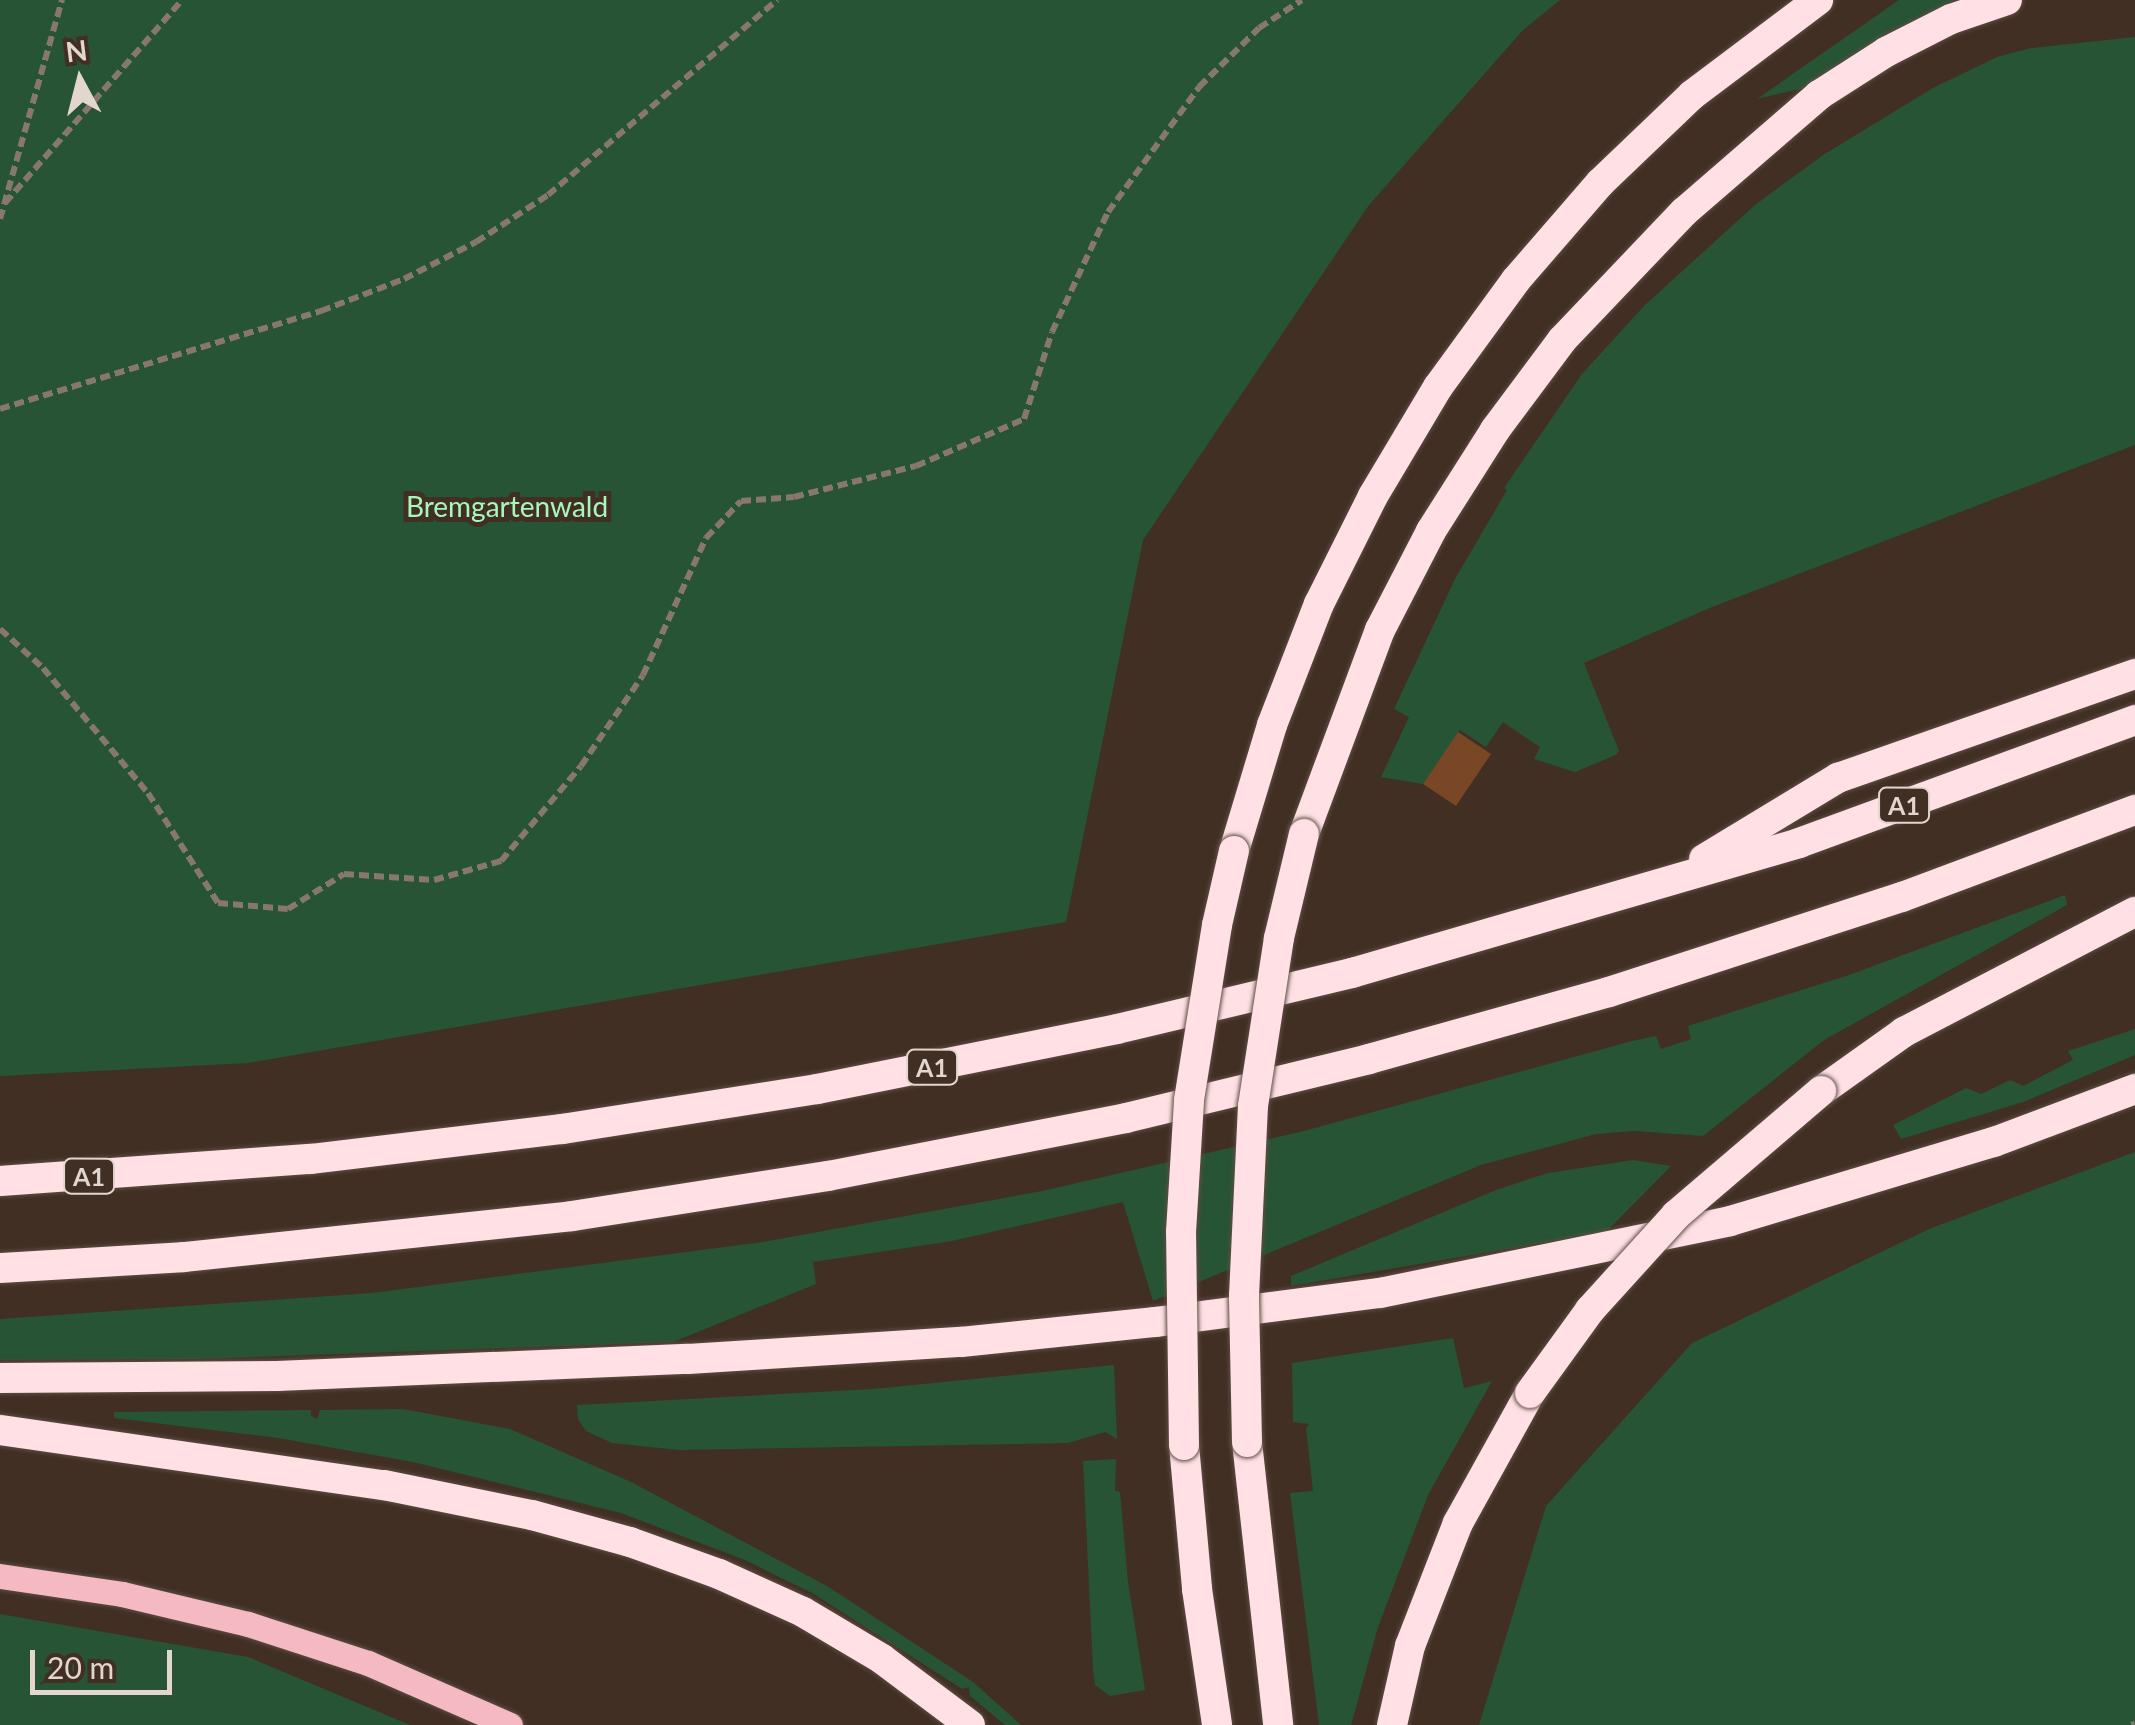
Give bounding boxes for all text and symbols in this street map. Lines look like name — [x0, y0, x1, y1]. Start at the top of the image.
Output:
north arrow — [30, 30, 130, 130]
text: N — [64, 32, 89, 68]
park label: Bremgartenwald — [406, 489, 608, 523]
road number: A1 — [1876, 785, 1932, 825]
road number: A1 — [904, 1047, 960, 1087]
road number: A1 — [62, 1156, 116, 1196]
scale bar — [35, 1630, 178, 1692]
text: 20 m — [47, 1649, 114, 1685]

